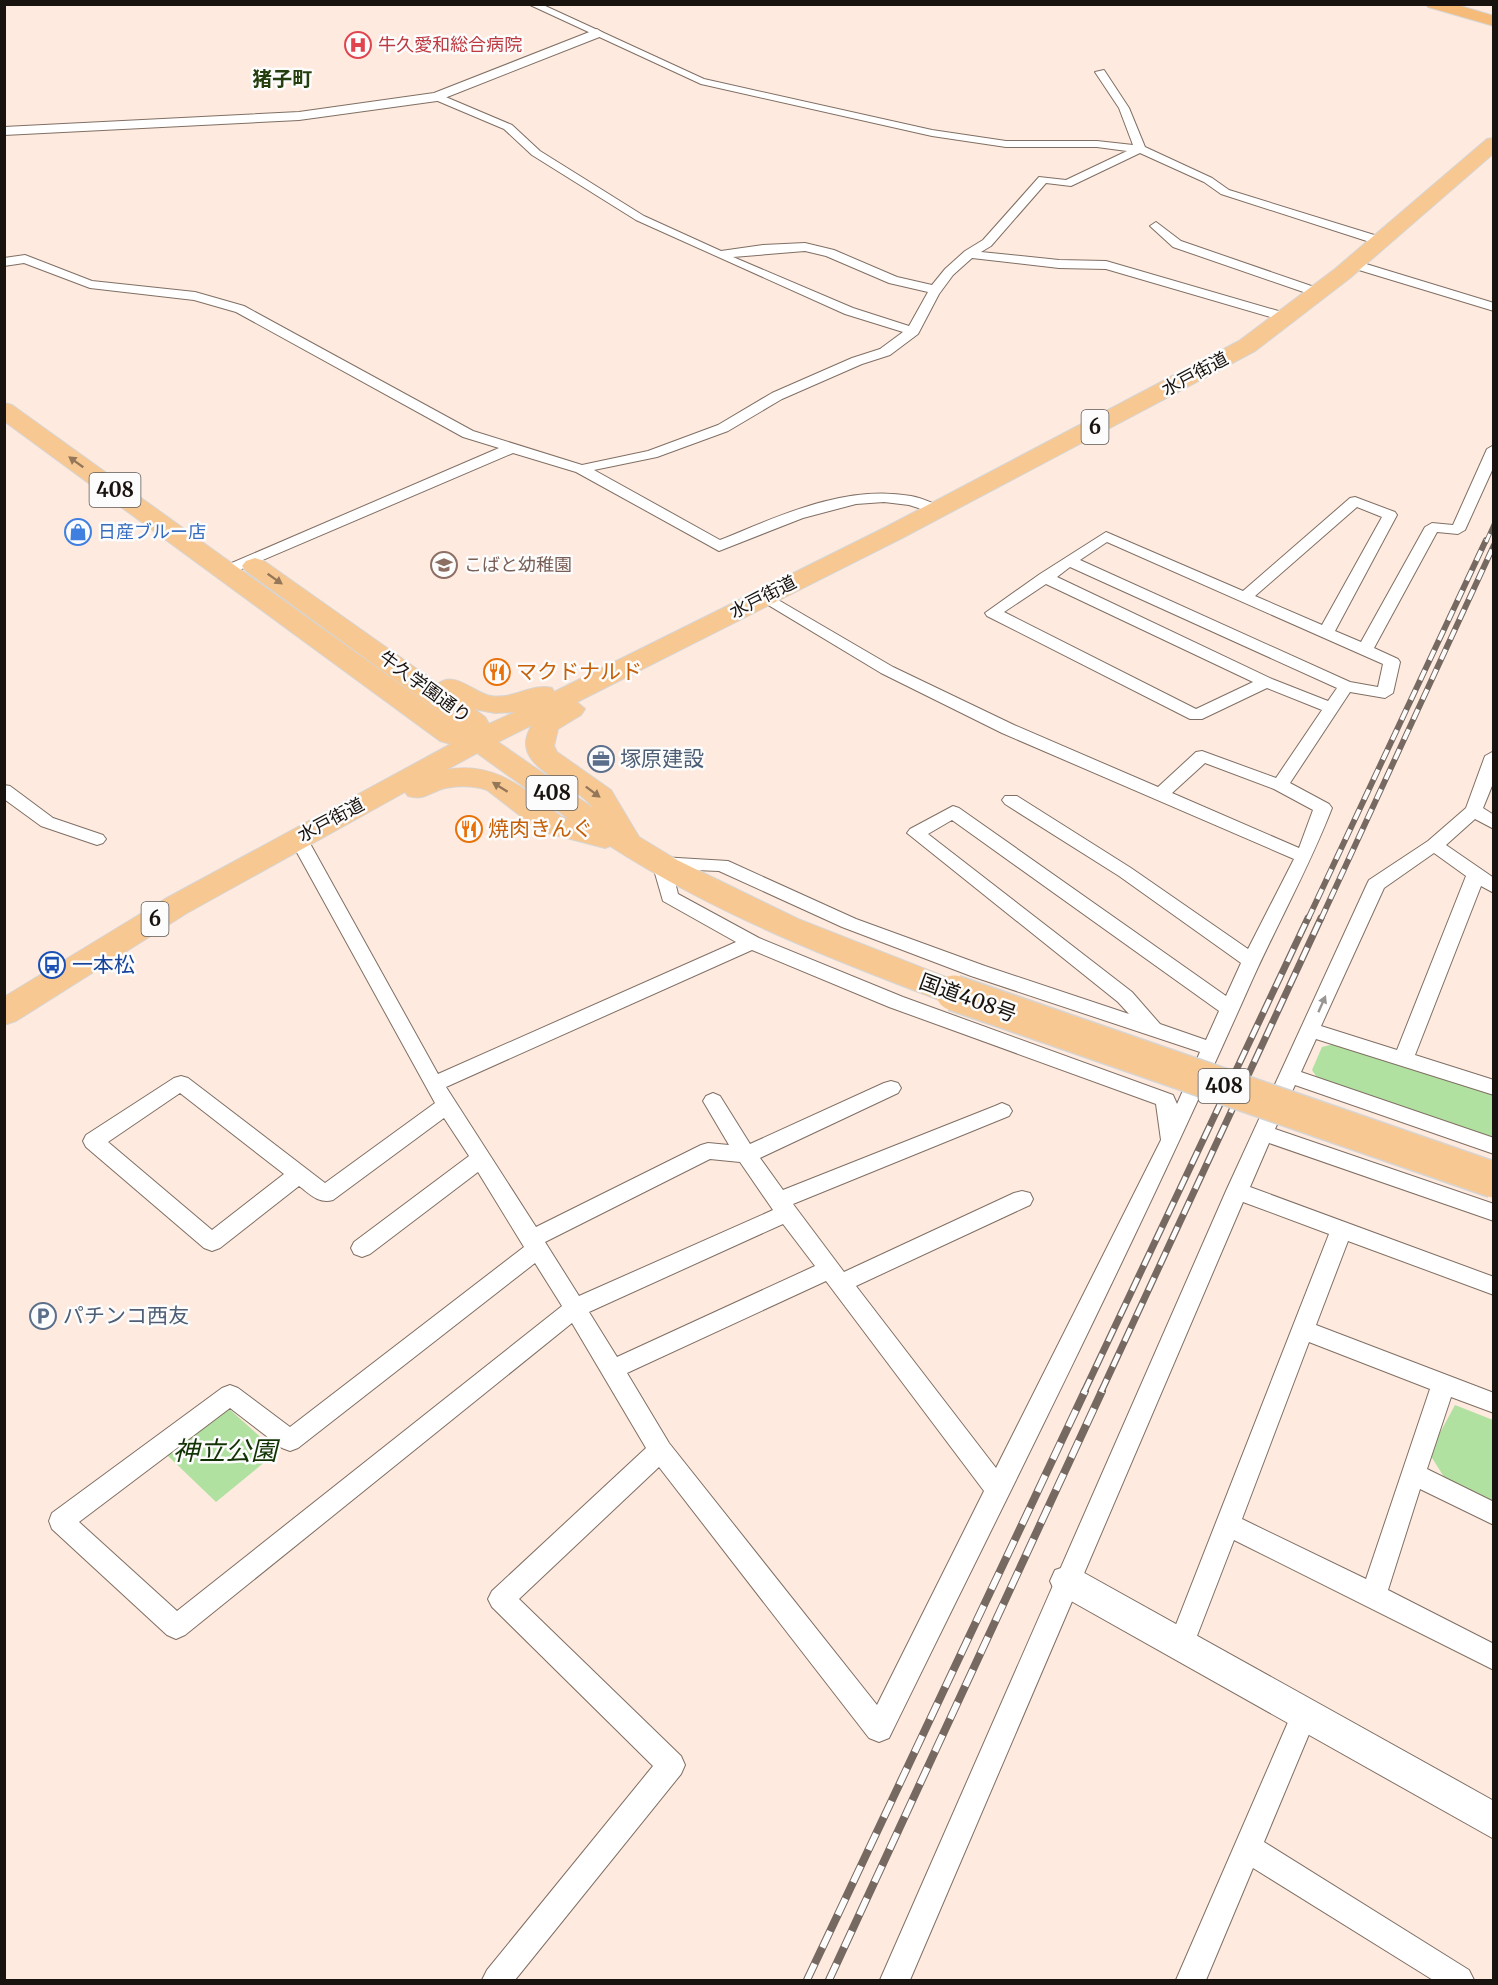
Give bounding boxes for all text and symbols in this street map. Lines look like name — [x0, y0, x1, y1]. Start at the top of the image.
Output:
hospital icon: 牛久愛和総合病院 — [343, 30, 373, 60]
place label: 牛久愛和総合病院 — [378, 33, 522, 56]
district label: 猪子町 — [252, 66, 312, 91]
street label: 水戸街道 — [1158, 347, 1232, 401]
road number: 6 — [1082, 410, 1108, 444]
one-way arrow — [68, 456, 84, 468]
road number: 408 — [90, 473, 140, 507]
shop icon: 日産ブルー店 — [63, 517, 93, 547]
place label: 日産ブルー店 — [98, 520, 206, 543]
school or university icon: こばと幼稚園 — [429, 550, 459, 580]
place label: こばと幼稚園 — [464, 553, 572, 576]
street label: 水戸街道 — [725, 570, 800, 623]
one-way arrow — [266, 573, 282, 585]
street label: 牛久学園通り — [375, 646, 476, 728]
restaurant icon: マクドナルド — [482, 657, 512, 687]
place label: マクドナルド — [516, 658, 642, 685]
office icon: 塚原建設 — [586, 744, 616, 774]
place label: 塚原建設 — [620, 745, 704, 772]
road number: 408 — [526, 776, 578, 810]
one-way arrow — [492, 782, 508, 793]
one-way arrow — [585, 786, 601, 798]
street label: 水戸街道 — [294, 793, 368, 847]
restaurant icon: 焼肉きんぐ — [454, 814, 484, 844]
place label: 焼肉きんぐ — [488, 815, 593, 842]
road number: 6 — [142, 902, 168, 936]
bus stop icon: 一本松 — [37, 950, 67, 980]
place label: 一本松 — [72, 951, 135, 978]
street label: 国道408号 — [916, 967, 1021, 1028]
one-way arrow — [1317, 995, 1327, 1013]
road number: 408 — [1198, 1069, 1250, 1103]
parking icon: パチンコ西友 — [28, 1301, 58, 1331]
place label: パチンコ西友 — [63, 1302, 189, 1329]
park label: 神立公園 — [173, 1434, 281, 1467]

